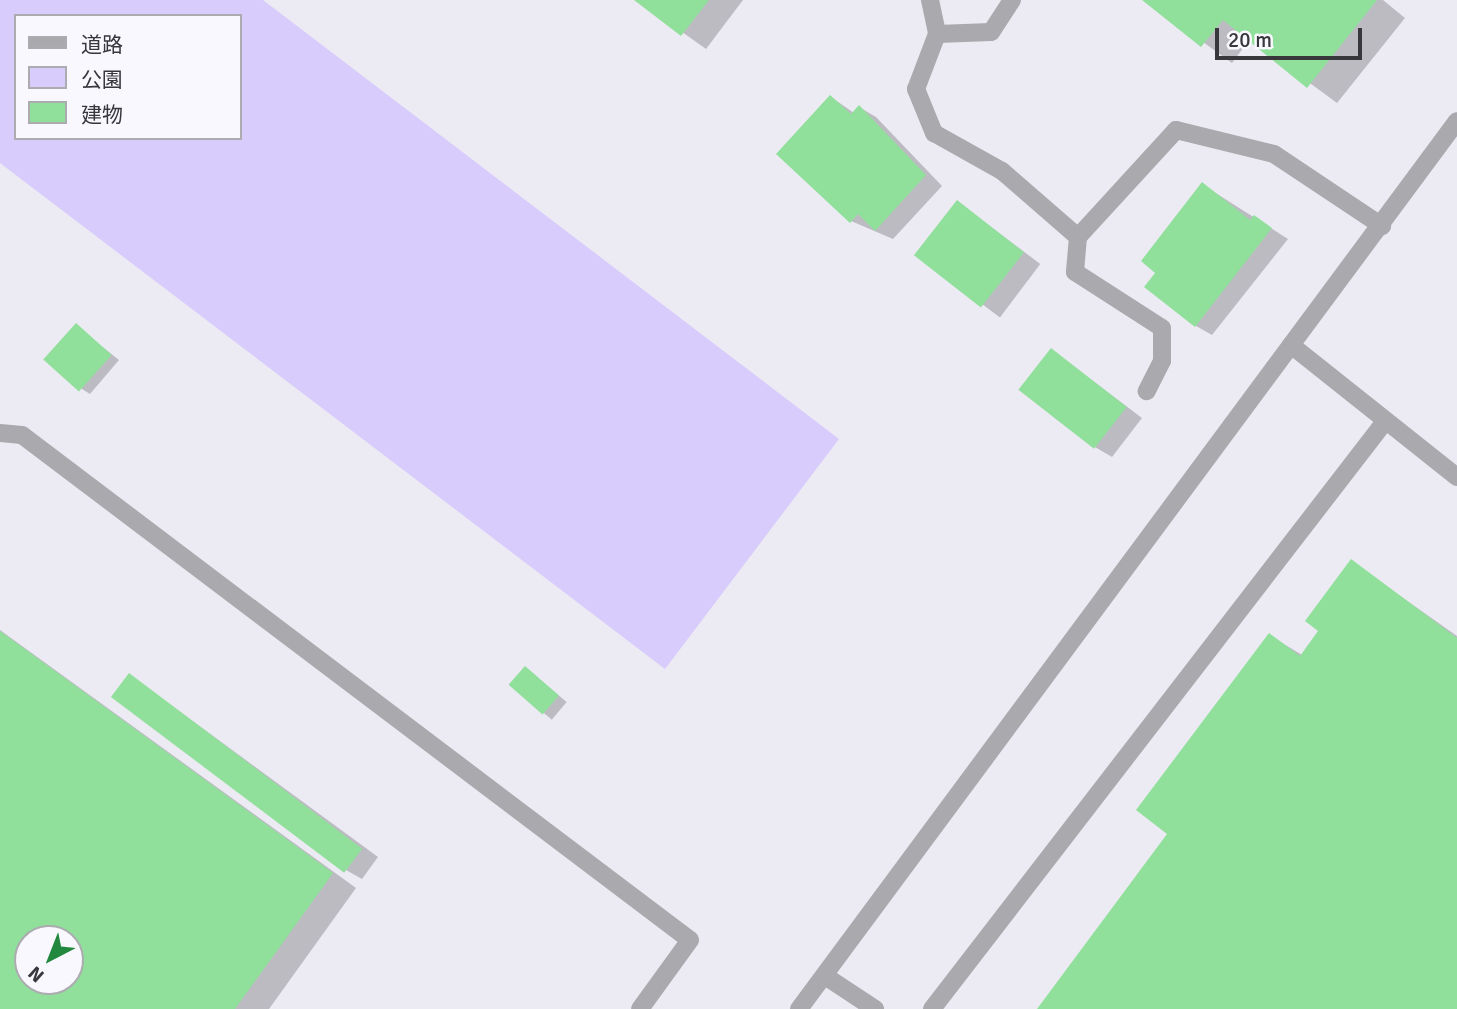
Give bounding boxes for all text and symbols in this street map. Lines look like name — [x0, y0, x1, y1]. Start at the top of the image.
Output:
legend — [14, 14, 242, 140]
scale bar — [1219, 14, 1366, 58]
text: 20 m — [1228, 27, 1272, 53]
text: 道路 — [81, 32, 123, 58]
text: 公園 — [81, 67, 123, 93]
text: 建物 — [81, 102, 123, 128]
north arrow — [14, 925, 84, 995]
text: N — [23, 961, 49, 987]

